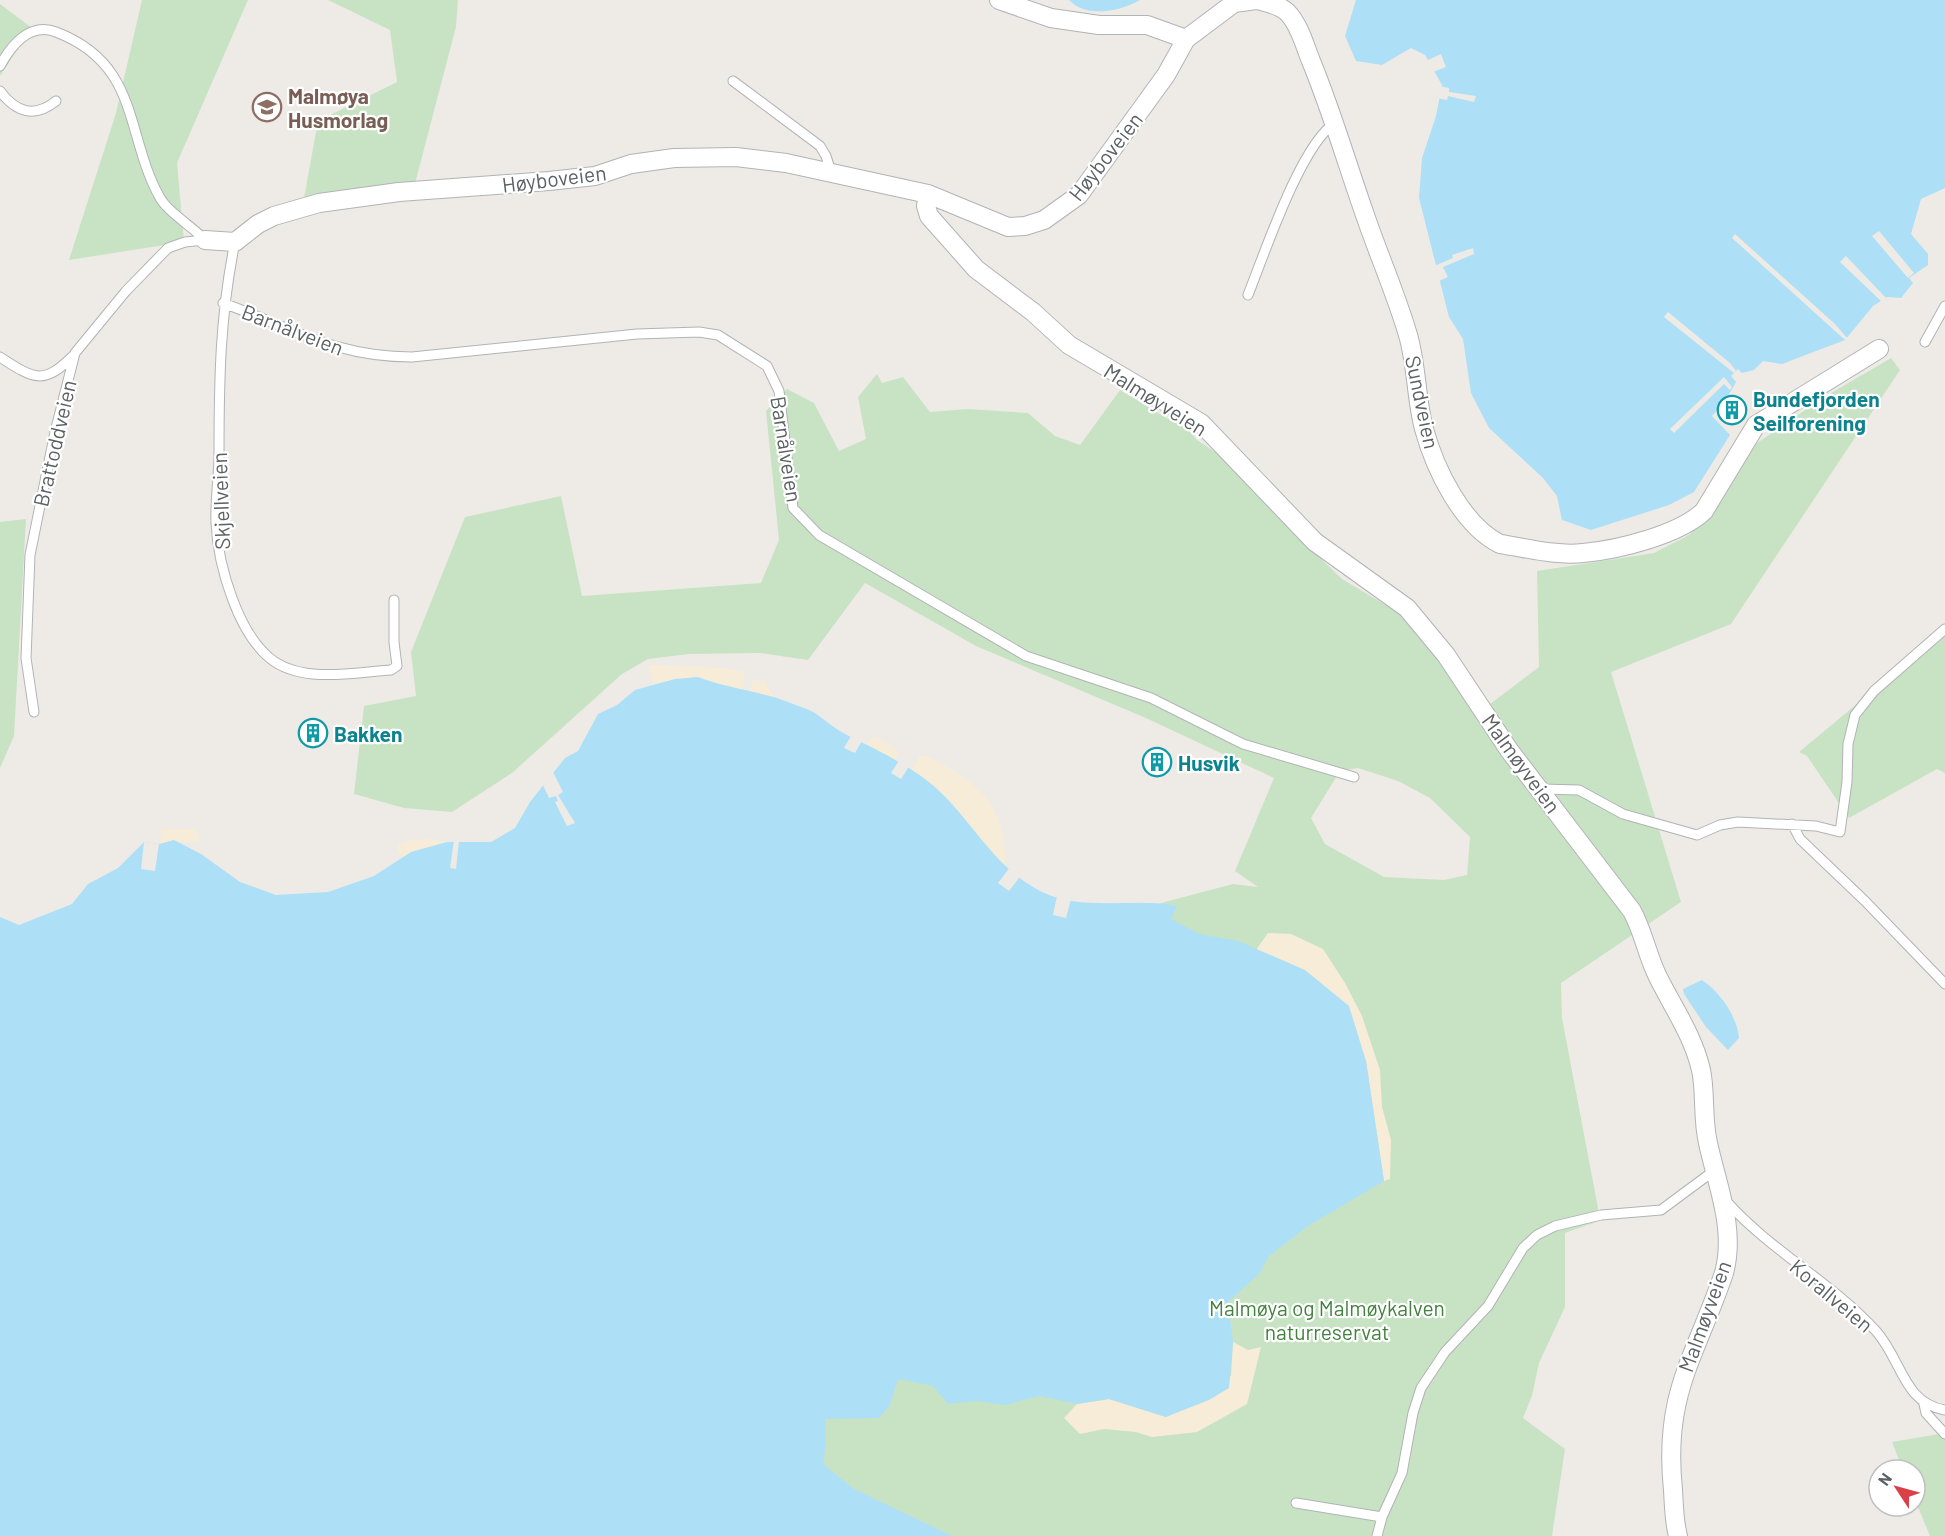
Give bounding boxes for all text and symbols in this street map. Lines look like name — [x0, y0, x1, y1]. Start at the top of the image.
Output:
place label: Malmøya Husmorlag — [288, 83, 388, 132]
school or university icon: Malmøya Husmorlag — [251, 91, 283, 123]
street label: Høyboveien — [1063, 107, 1147, 205]
street label: Høyboveien — [500, 159, 608, 197]
street label: Barnålveien — [239, 298, 347, 360]
street label: Sundveien — [1401, 353, 1445, 451]
street label: Malmøyveien — [1100, 357, 1212, 441]
street label: Brattoddveien — [27, 377, 81, 509]
place label: Bundefjorden Seilforening — [1753, 386, 1880, 435]
street label: Barnålveien — [766, 394, 808, 504]
building icon: Bundefjorden Seilforening — [1716, 394, 1748, 426]
street label: Skjellveien — [206, 452, 234, 550]
street label: Malmøyveien — [1478, 708, 1566, 818]
building icon: Bakken — [297, 717, 329, 749]
place label: Bakken — [334, 721, 402, 746]
building icon: Husvik — [1141, 746, 1173, 778]
place label: Husvik — [1178, 750, 1240, 775]
street label: Korallveien — [1785, 1253, 1879, 1337]
street label: Malmøyveien — [1672, 1257, 1736, 1375]
park label: Malmøya og Malmøykalven naturreservat — [1209, 1295, 1445, 1344]
north arrow — [1867, 1458, 1927, 1518]
text: N — [1874, 1469, 1895, 1489]

